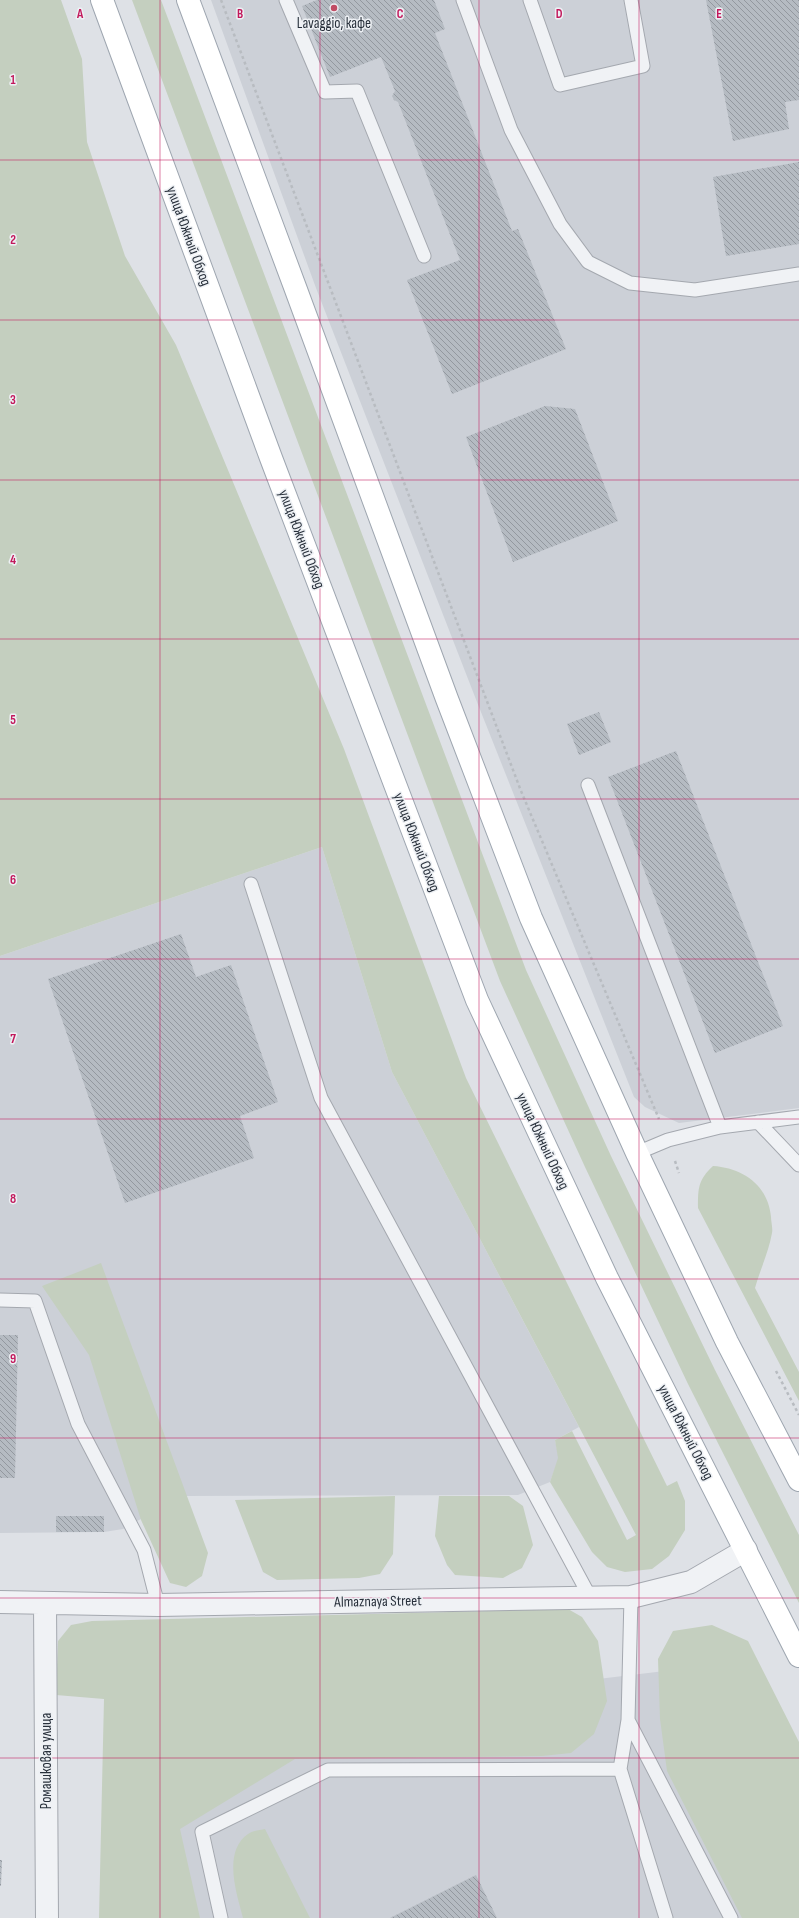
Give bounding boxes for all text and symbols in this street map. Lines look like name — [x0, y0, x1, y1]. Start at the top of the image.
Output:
marker: Lavaggio, кафе — [329, 3, 339, 13]
text: A — [76, 6, 84, 22]
text: B — [237, 6, 243, 22]
text: C — [397, 6, 404, 22]
text: D — [556, 6, 563, 22]
text: E — [716, 6, 722, 22]
place label: Lavaggio, кафе — [297, 14, 371, 33]
text: 1 — [10, 72, 16, 88]
street label: улица Южный Обход — [162, 184, 215, 289]
text: 2 — [10, 232, 16, 248]
text: 3 — [10, 392, 16, 408]
street label: улица Южный Обход — [274, 487, 329, 591]
text: 4 — [10, 552, 16, 568]
text: 5 — [10, 712, 16, 728]
street label: улица Южный Обход — [389, 790, 444, 894]
text: 6 — [10, 872, 16, 888]
text: 7 — [10, 1031, 16, 1047]
street label: улица Южный Обход — [512, 1090, 573, 1193]
text: 8 — [10, 1191, 16, 1207]
text: 9 — [10, 1351, 16, 1367]
street label: улица Южный Обход — [653, 1381, 718, 1483]
street label: Almaznaya Street — [333, 1591, 422, 1612]
street label: Ромашковая улица — [37, 1713, 56, 1809]

